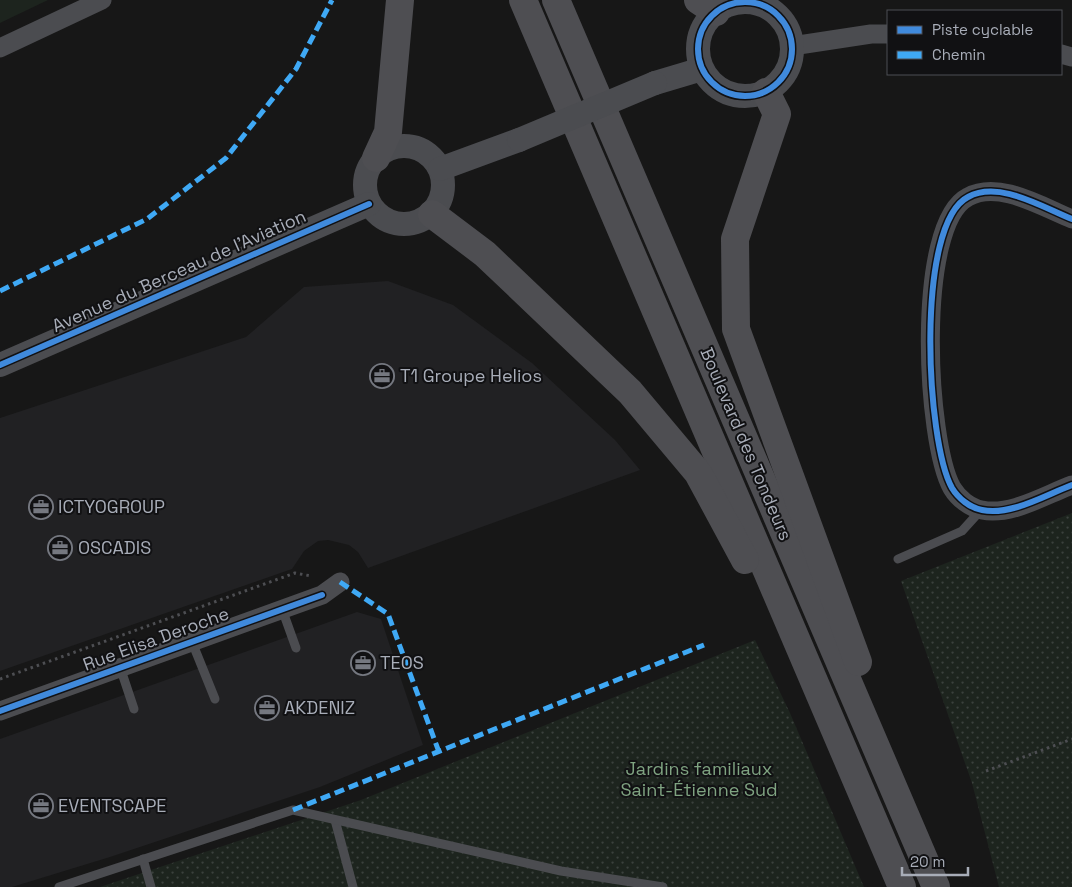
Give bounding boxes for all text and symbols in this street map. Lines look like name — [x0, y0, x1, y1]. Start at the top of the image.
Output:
legend — [887, 10, 1062, 75]
text: Piste cyclable — [932, 20, 1034, 39]
text: Chemin — [932, 45, 985, 64]
street label: Avenue du Berceau de l'Aviation — [48, 204, 309, 337]
street label: Boulevard des Tondeurs — [695, 344, 798, 544]
office icon: T1 Groupe Helios — [369, 363, 395, 389]
place label: T1 Groupe Helios — [400, 364, 542, 387]
office icon: ICTYOGROUP — [28, 494, 54, 520]
place label: ICTYOGROUP — [58, 495, 165, 518]
office icon: OSCADIS — [47, 535, 73, 561]
place label: OSCADIS — [78, 536, 151, 559]
street label: Rue Elisa Deroche — [80, 601, 232, 676]
office icon: TEOS — [350, 650, 376, 676]
place label: TEOS — [380, 651, 424, 674]
office icon: AKDENIZ — [254, 695, 280, 721]
place label: AKDENIZ — [284, 696, 355, 719]
park label: Jardins familiaux Saint-Étienne Sud — [620, 757, 778, 801]
office icon: EVENTSCAPE — [28, 793, 54, 819]
place label: EVENTSCAPE — [58, 794, 166, 817]
scale bar — [902, 844, 968, 876]
text: 20 m — [910, 852, 945, 871]

